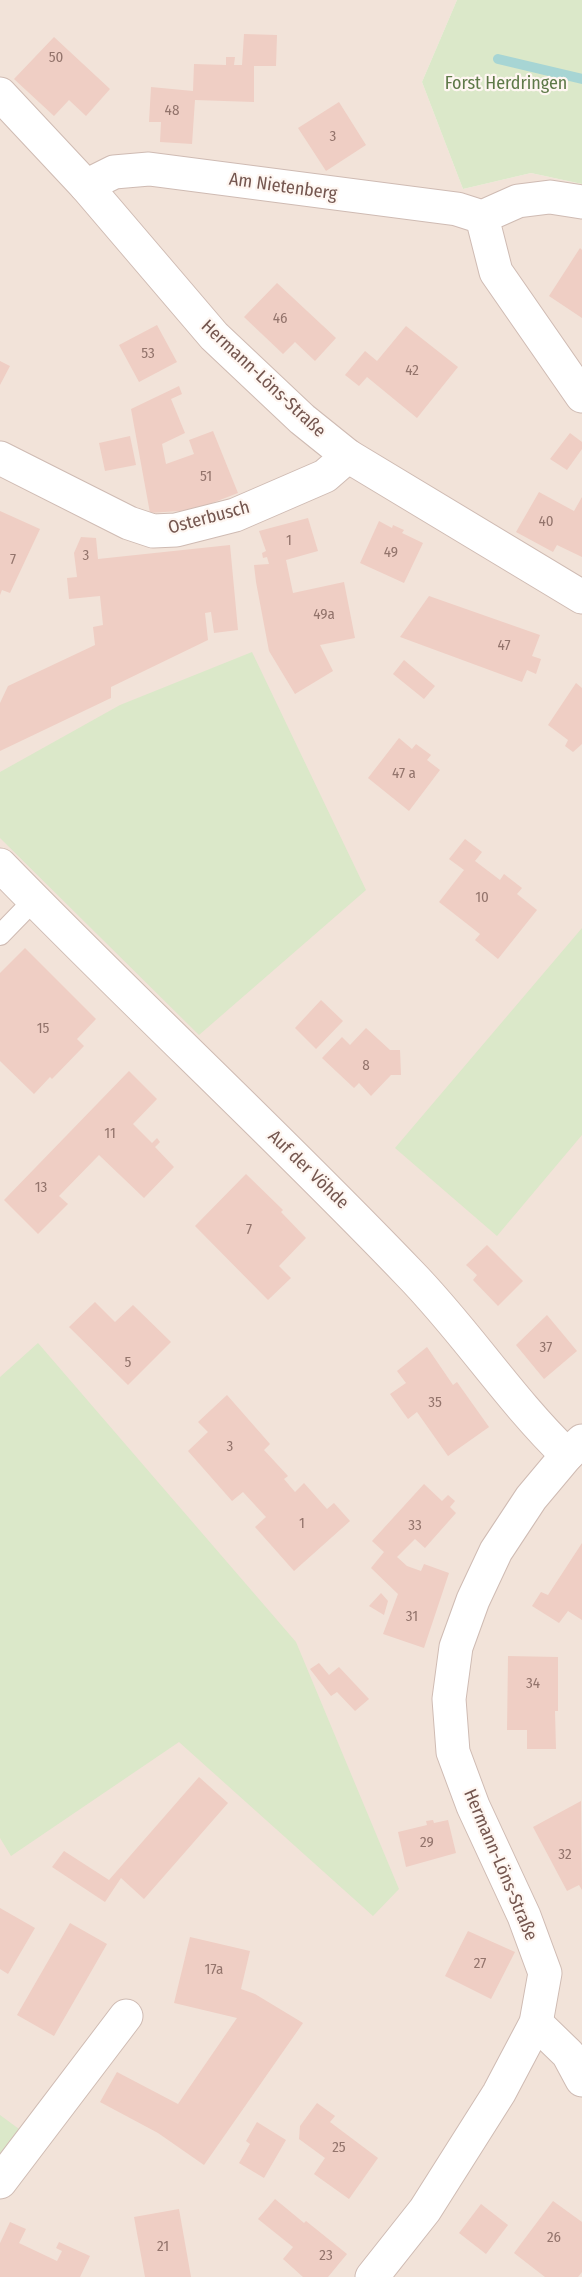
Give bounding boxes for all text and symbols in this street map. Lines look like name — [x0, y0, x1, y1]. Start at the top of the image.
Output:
house number: 50 — [49, 49, 63, 67]
park label: Forst Herdringen — [445, 73, 567, 95]
house number: 48 — [165, 102, 179, 120]
house number: 3 — [330, 128, 336, 146]
street label: Am Nietenberg — [228, 169, 338, 205]
house number: 46 — [273, 310, 287, 328]
street label: Hermann-Löns-Straße — [196, 316, 330, 442]
house number: 53 — [141, 345, 155, 363]
house number: 42 — [405, 362, 419, 380]
house number: 51 — [200, 468, 212, 486]
street label: Osterbusch — [166, 497, 252, 539]
house number: 40 — [538, 513, 554, 531]
house number: 1 — [286, 532, 292, 550]
house number: 49 — [384, 544, 398, 562]
house number: 3 — [83, 547, 89, 565]
house number: 7 — [10, 551, 16, 569]
house number: 49a — [313, 606, 335, 624]
house number: 47 — [497, 637, 511, 655]
house number: 47 a — [392, 765, 416, 783]
house number: 10 — [475, 889, 489, 907]
house number: 15 — [37, 1020, 49, 1038]
house number: 8 — [362, 1057, 370, 1075]
house number: 11 — [104, 1125, 116, 1143]
street label: Auf der Vöhde — [263, 1126, 353, 1214]
house number: 13 — [35, 1179, 47, 1197]
house number: 7 — [246, 1221, 252, 1239]
house number: 37 — [540, 1339, 552, 1357]
house number: 5 — [125, 1354, 131, 1372]
house number: 35 — [428, 1394, 442, 1412]
house number: 3 — [227, 1438, 233, 1456]
house number: 1 — [299, 1515, 305, 1533]
house number: 33 — [408, 1517, 422, 1535]
house number: 31 — [406, 1608, 418, 1626]
house number: 34 — [526, 1675, 540, 1693]
street label: Hermann-Löns-Straße — [458, 1786, 542, 1944]
house number: 29 — [420, 1834, 434, 1852]
house number: 32 — [558, 1846, 572, 1864]
house number: 27 — [474, 1955, 486, 1973]
house number: 17a — [205, 1961, 223, 1979]
house number: 25 — [332, 2139, 346, 2157]
house number: 26 — [547, 2229, 561, 2247]
house number: 21 — [157, 2238, 169, 2256]
house number: 23 — [319, 2247, 333, 2265]

